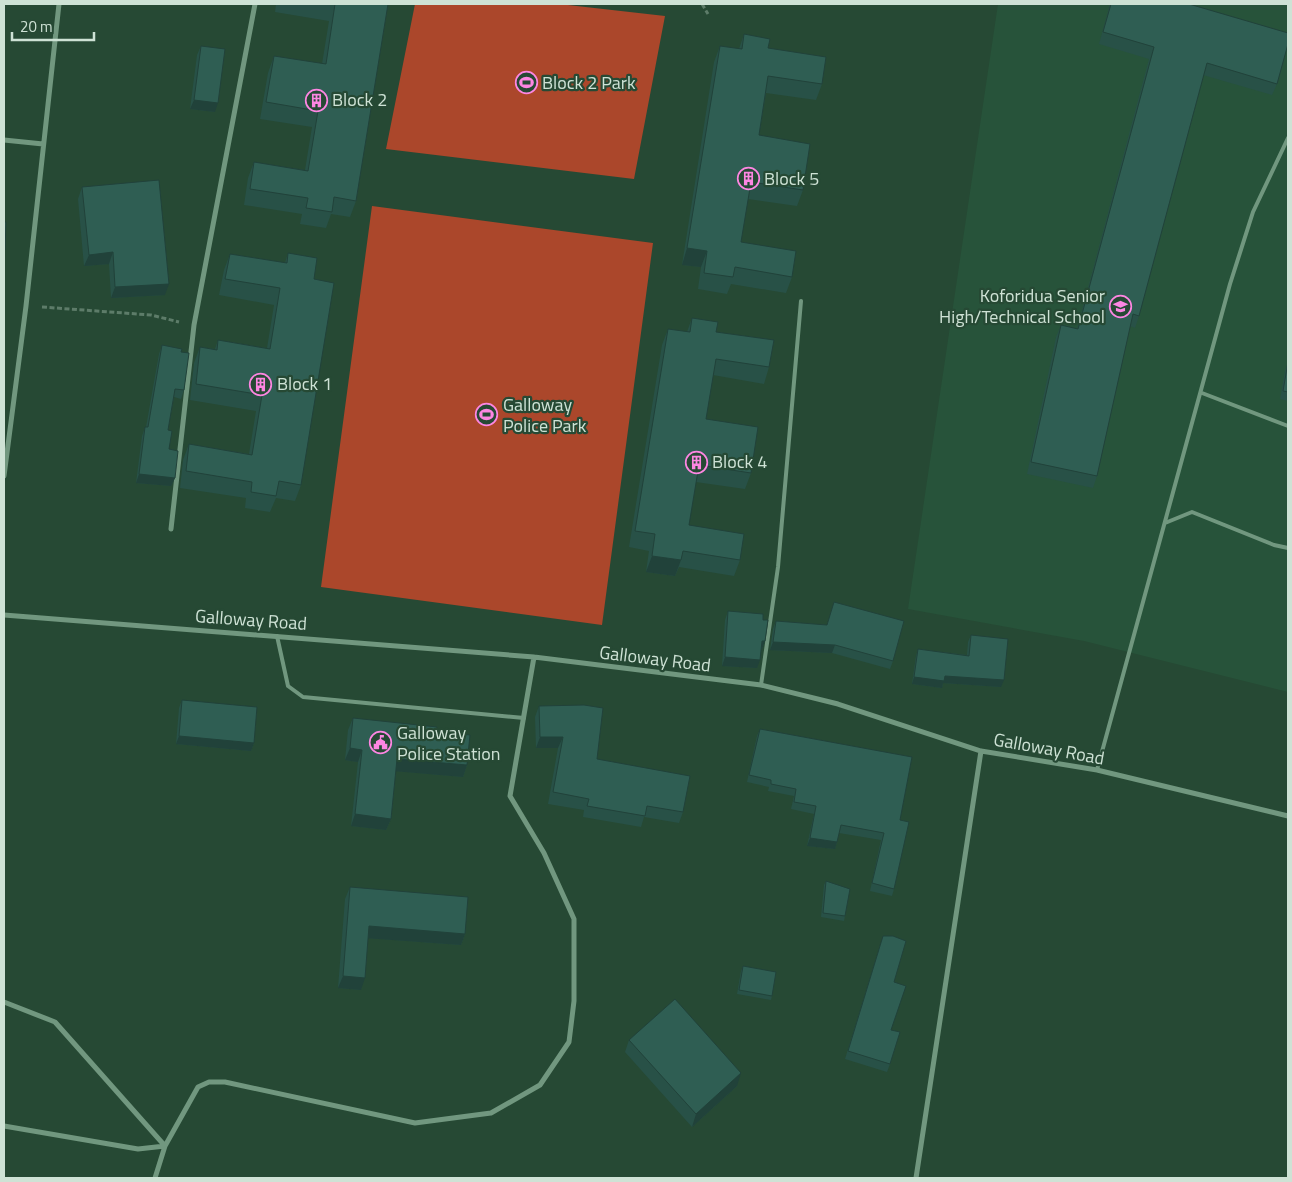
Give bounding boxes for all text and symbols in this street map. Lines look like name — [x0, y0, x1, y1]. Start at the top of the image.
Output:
scale bar — [12, 10, 95, 42]
text: 20 m — [20, 15, 53, 38]
place label: Block 2 Park — [542, 69, 636, 96]
sports icon: Block 2 Park — [514, 71, 538, 95]
place label: Block 2 — [332, 86, 387, 113]
building icon: Block 2 — [304, 88, 328, 112]
place label: Block 5 — [764, 165, 819, 192]
building icon: Block 5 — [736, 167, 760, 191]
place label: Koforidua Senior High/Technical School — [939, 282, 1105, 330]
school or university icon: Koforidua Senior High/Technical School — [1109, 294, 1133, 318]
place label: Block 1 — [277, 370, 332, 397]
building icon: Block 1 — [249, 372, 273, 396]
place label: Galloway Police Park — [503, 391, 587, 439]
sports icon: Galloway Police Park — [475, 403, 499, 427]
place label: Block 4 — [712, 448, 767, 475]
building icon: Block 4 — [684, 450, 708, 474]
street label: Galloway Road — [194, 602, 308, 637]
street label: Galloway Road — [598, 638, 712, 679]
place label: Galloway Police Station — [397, 719, 500, 767]
street label: Galloway Road — [992, 725, 1107, 772]
public building icon: Galloway Police Station — [369, 731, 393, 755]

